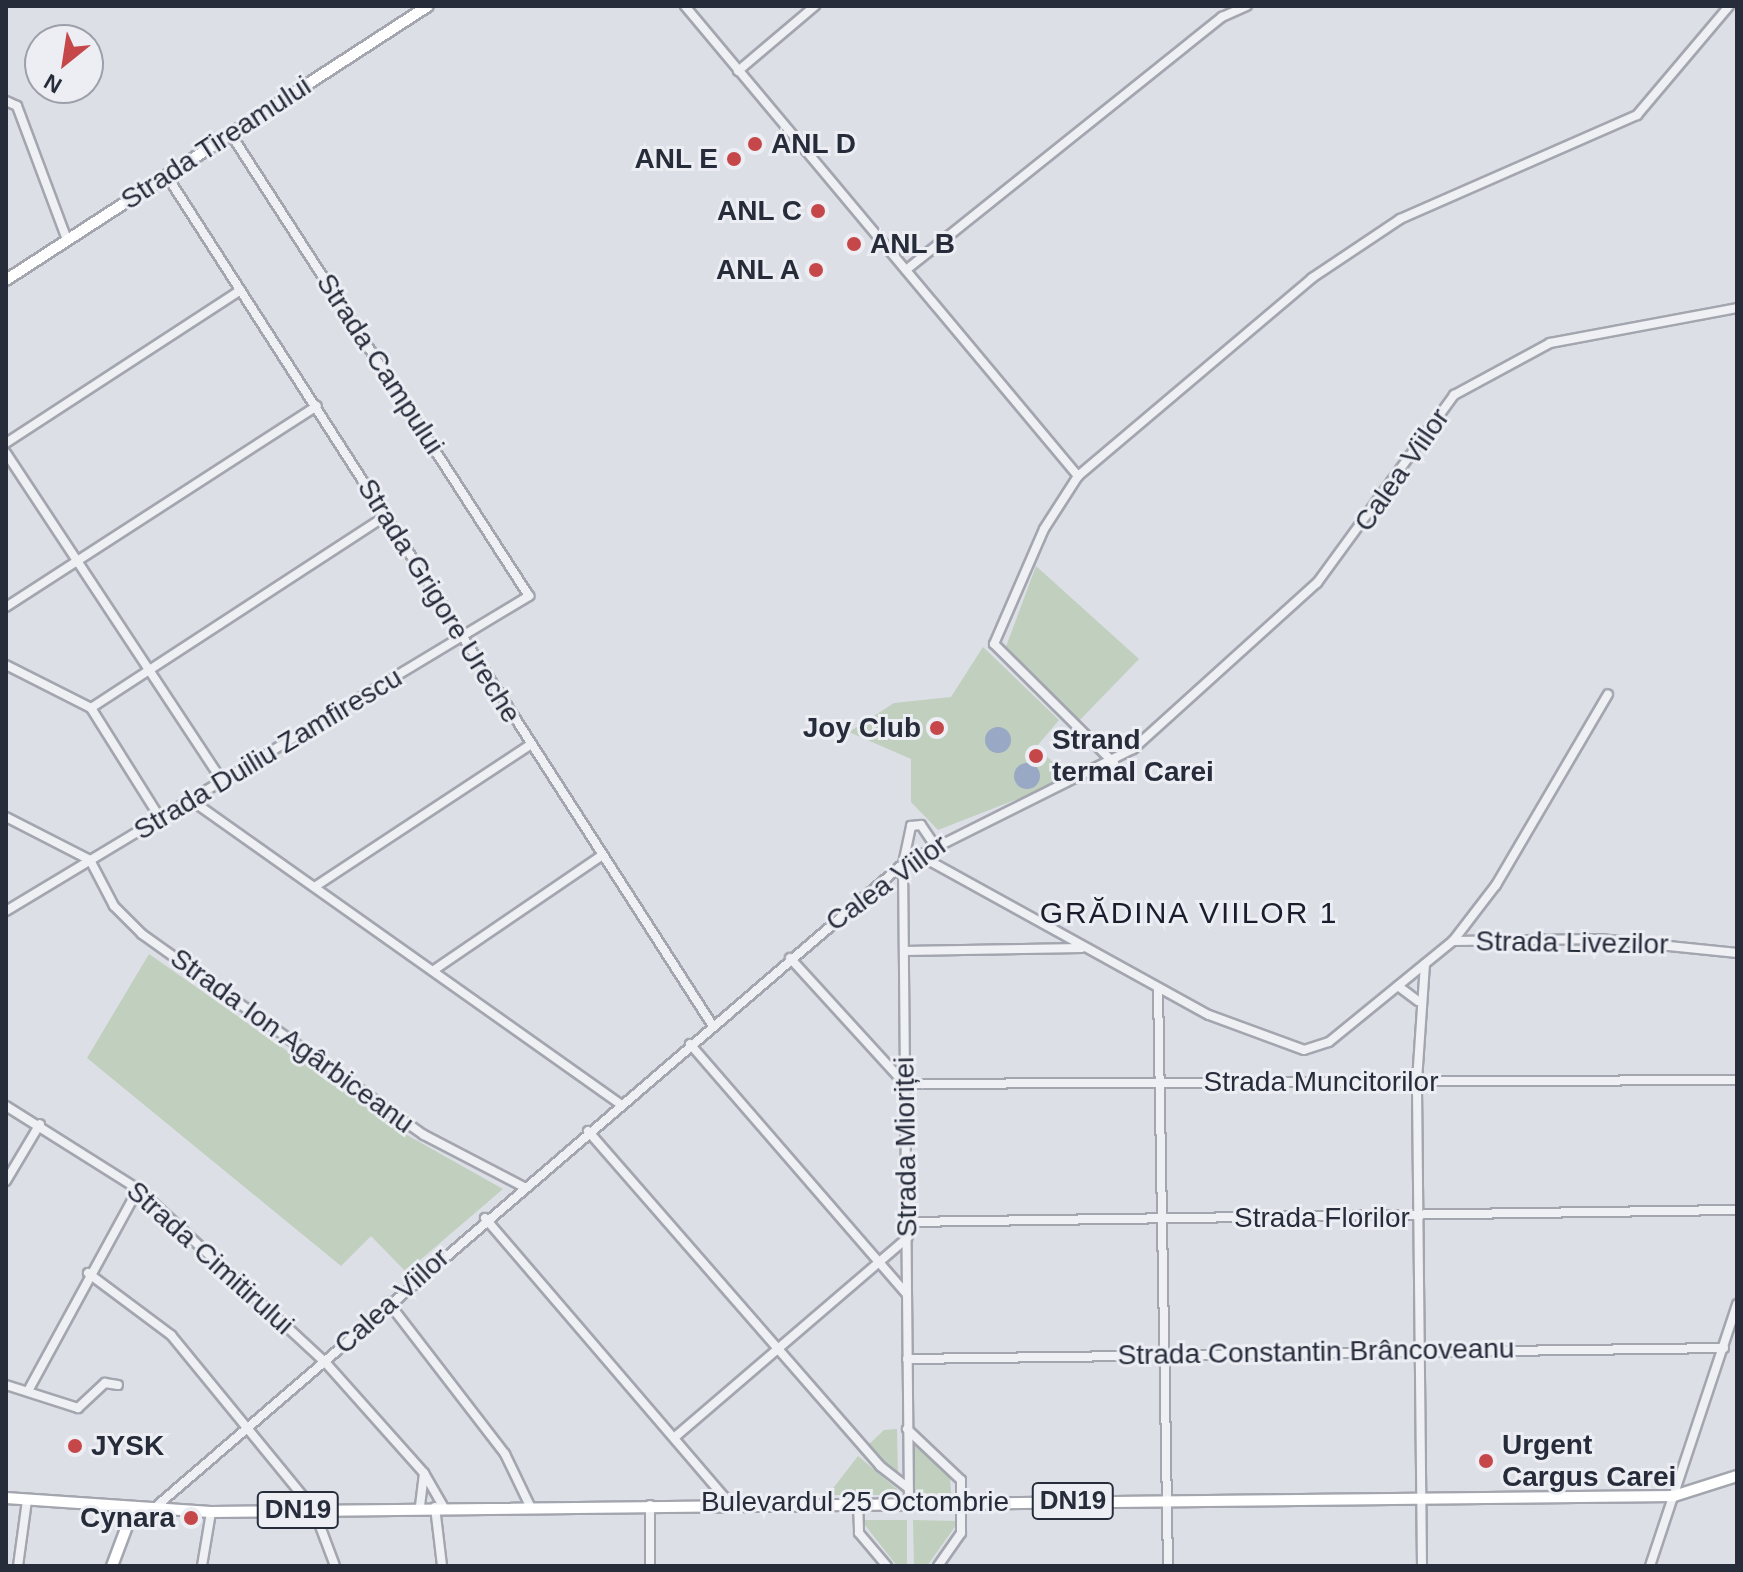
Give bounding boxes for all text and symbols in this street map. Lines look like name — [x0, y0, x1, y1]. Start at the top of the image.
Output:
north arrow — [24, 24, 104, 104]
text: N — [40, 69, 66, 98]
street label: Strada Tireamului — [115, 69, 317, 217]
place label: ANL D — [771, 127, 857, 161]
marker: ANL D — [746, 135, 764, 153]
place label: ANL E — [634, 142, 718, 176]
marker: ANL E — [725, 150, 743, 168]
place label: ANL C — [716, 194, 802, 228]
marker: ANL C — [809, 202, 827, 220]
place label: ANL B — [870, 227, 956, 261]
marker: ANL B — [845, 235, 863, 253]
place label: ANL A — [714, 253, 800, 287]
marker: ANL A — [807, 261, 825, 279]
street label: Strada Campului — [309, 267, 451, 461]
street label: Calea Viilor — [1347, 402, 1457, 538]
street label: Strada Grigore Ureche — [350, 473, 528, 729]
street label: Strada Duiliu Zamfirescu — [128, 661, 408, 847]
place label: Joy Club — [803, 711, 921, 745]
marker: Joy Club — [928, 719, 946, 737]
place label: Strand termal Carei — [1052, 723, 1214, 789]
marker: Strand termal Carei — [1027, 747, 1045, 765]
street label: Calea Viilor — [819, 827, 955, 939]
district label: GRĂDINA VIILOR 1 — [1039, 895, 1339, 931]
street label: Strada Livezilor — [1475, 925, 1669, 961]
street label: Strada Ion Agârbiceanu — [163, 941, 421, 1141]
street label: Strada Mioriței — [888, 1056, 924, 1238]
street label: Strada Muncitorilor — [1204, 1065, 1438, 1099]
street label: Strada Cimitirului — [120, 1174, 300, 1342]
street label: Strada Florilor — [1234, 1201, 1410, 1235]
street label: Calea Viilor — [328, 1241, 456, 1361]
street label: Strada Constantin Brâncoveanu — [1117, 1332, 1515, 1372]
place label: Urgent Cargus Carei — [1502, 1428, 1676, 1494]
place label: JYSK — [91, 1429, 164, 1463]
marker: JYSK — [66, 1437, 84, 1455]
marker: Urgent Cargus Carei — [1477, 1452, 1495, 1470]
road number: DN19 — [1031, 1479, 1115, 1523]
street label: Bulevardul 25 Octombrie — [701, 1485, 1009, 1519]
road number: DN19 — [256, 1488, 340, 1532]
place label: Cynara — [80, 1501, 175, 1535]
marker: Cynara — [182, 1509, 200, 1527]

